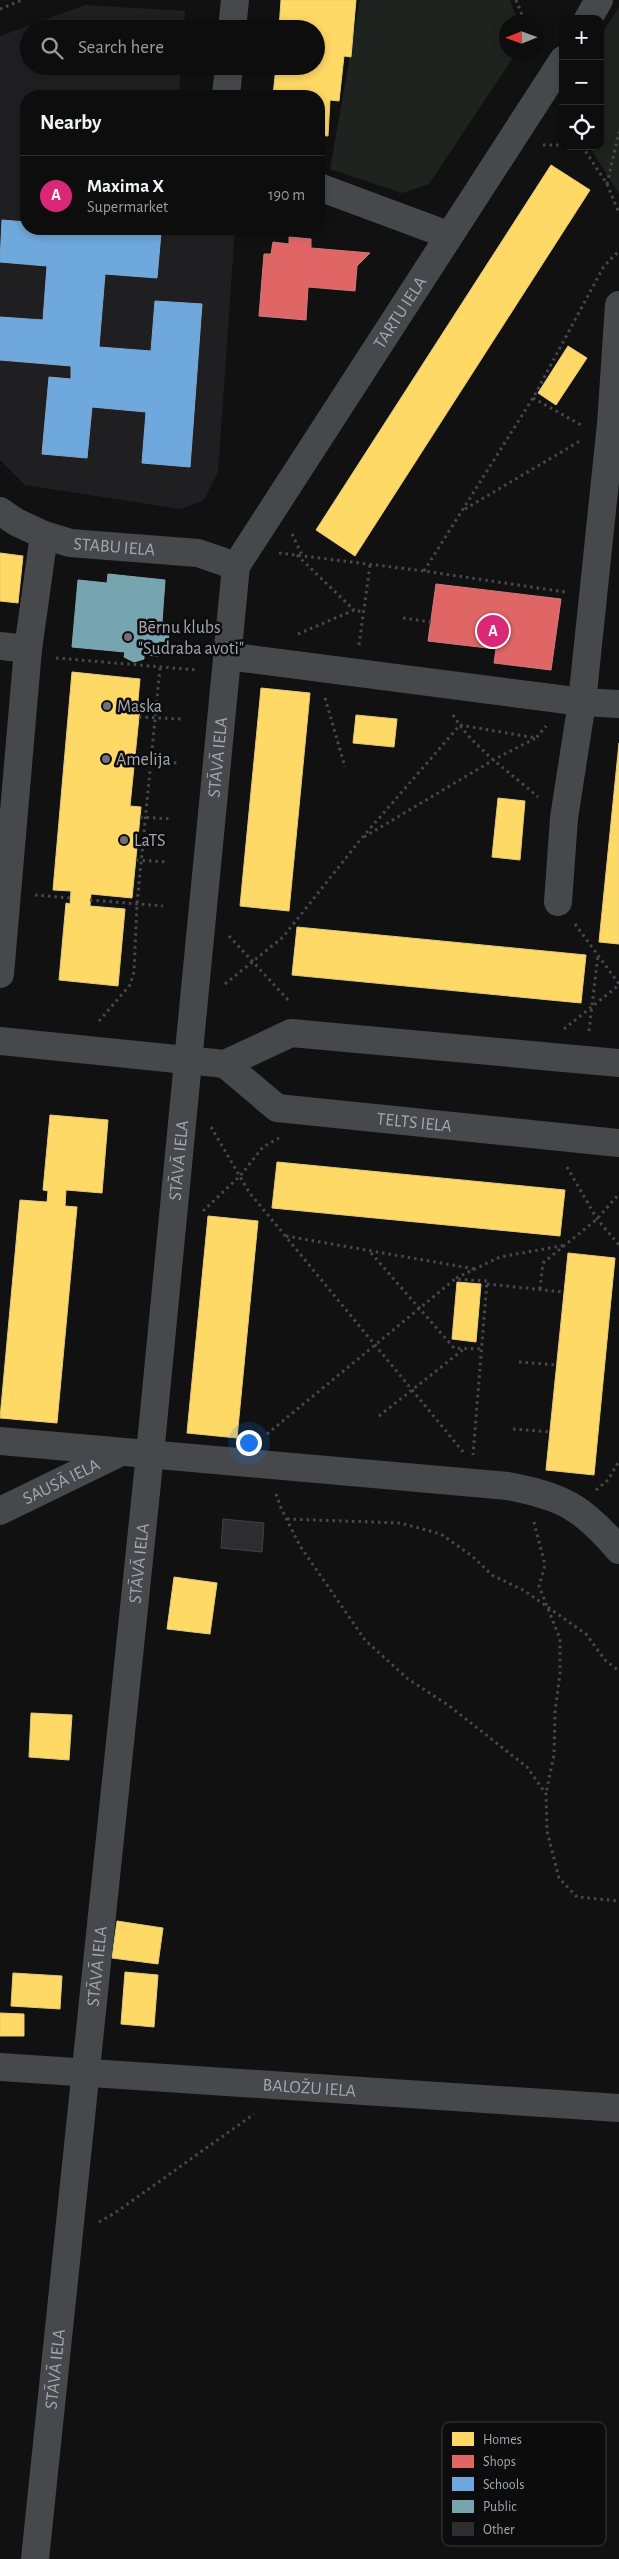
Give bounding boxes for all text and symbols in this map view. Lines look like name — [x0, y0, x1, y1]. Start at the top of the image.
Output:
north arrow — [499, 15, 544, 60]
map controls — [559, 15, 604, 150]
button: + — [559, 15, 604, 60]
search box — [20, 20, 325, 75]
icon: search — [38, 34, 66, 62]
text: Search here — [78, 38, 164, 57]
button: − — [559, 60, 604, 105]
button: locate — [559, 105, 604, 150]
text: Nearby — [40, 112, 101, 133]
text: Maxima X — [87, 177, 164, 196]
text: A — [51, 187, 61, 203]
text: 190 m — [268, 187, 305, 203]
text: Supermarket — [87, 199, 168, 215]
street label: TARTU IELA — [371, 273, 431, 352]
street label: STABU IELA — [73, 535, 156, 560]
pin: A — [477, 612, 509, 650]
place label: Bērnu klubs "Sudraba avoti" — [138, 619, 244, 658]
marker: Bērnu klubs "Sudraba avoti" — [122, 631, 134, 643]
place label: Maska — [117, 698, 162, 716]
marker: Maska — [101, 700, 113, 712]
street label: STĀVĀ IELA — [205, 716, 231, 798]
place label: Amelija — [116, 751, 171, 769]
marker: Amelija — [100, 753, 112, 765]
place label: LaTS — [134, 832, 166, 850]
marker: LaTS — [118, 834, 130, 846]
street label: TELTS IELA — [376, 1110, 453, 1136]
street label: STĀVĀ IELA — [166, 1119, 192, 1201]
your location — [236, 1430, 262, 1456]
street label: SAUSĀ IELA — [20, 1456, 103, 1508]
street label: STĀVĀ IELA — [126, 1522, 153, 1605]
street label: STĀVĀ IELA — [84, 1925, 111, 2007]
street label: BALOŽU IELA — [262, 2076, 357, 2101]
street label: STĀVĀ IELA — [42, 2327, 69, 2410]
legend — [442, 2422, 606, 2546]
text: Homes — [483, 2433, 522, 2447]
text: Shops — [483, 2455, 516, 2469]
text: Schools — [483, 2478, 524, 2492]
text: Public — [483, 2500, 517, 2514]
text: Other — [483, 2523, 515, 2537]

